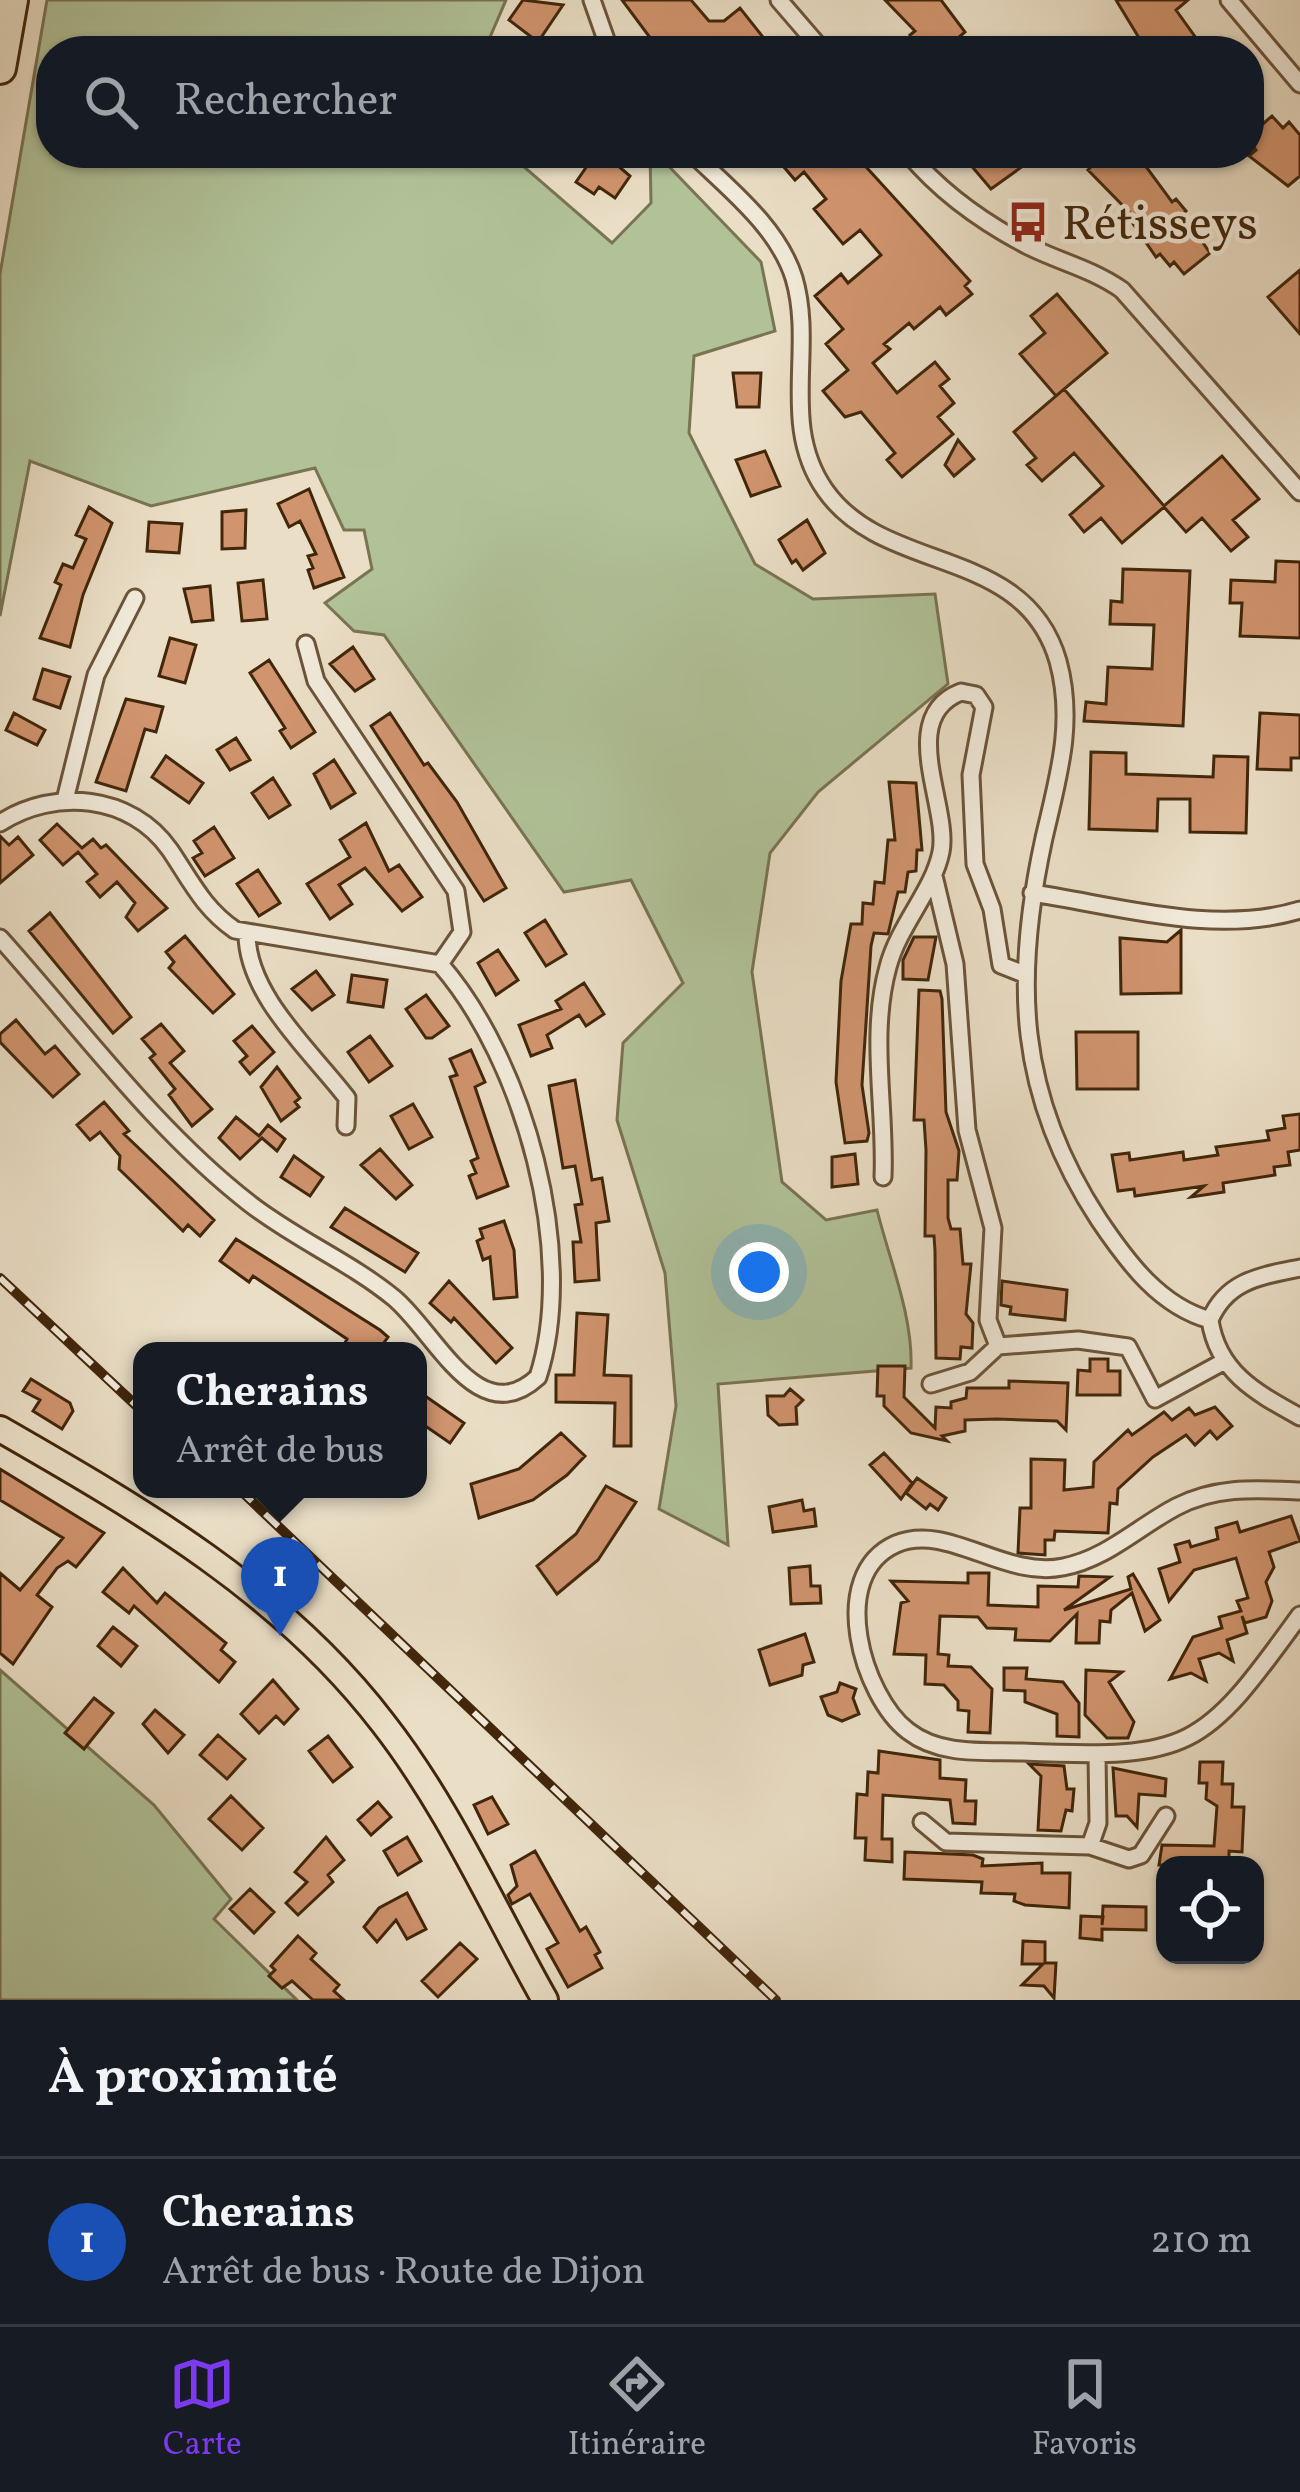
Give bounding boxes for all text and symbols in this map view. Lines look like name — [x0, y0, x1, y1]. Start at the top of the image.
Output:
search box — [36, 36, 1264, 168]
icon: search — [78, 69, 144, 135]
text: Rechercher — [174, 71, 397, 134]
place label: Rétisseys — [1062, 193, 1258, 260]
bus stop icon: Rétisseys — [1005, 199, 1051, 245]
your location — [729, 1242, 789, 1302]
popup — [133, 1342, 427, 1498]
text: Cherains — [176, 1362, 369, 1425]
text: Arrêt de bus — [176, 1425, 384, 1479]
pin: 1 — [241, 1537, 319, 1636]
map controls — [1156, 1856, 1264, 1964]
button: locate — [1156, 1856, 1264, 1964]
text: À proximité — [48, 2043, 338, 2114]
text: Cherains — [162, 2183, 355, 2246]
text: 1 — [79, 2215, 95, 2269]
text: 210 m — [1150, 2215, 1252, 2269]
text: Arrêt de bus · Route de Dijon — [162, 2246, 645, 2300]
tab: Carte — [163, 2351, 242, 2469]
tab: Itinéraire — [568, 2351, 706, 2469]
tab: Favoris — [1032, 2351, 1137, 2469]

